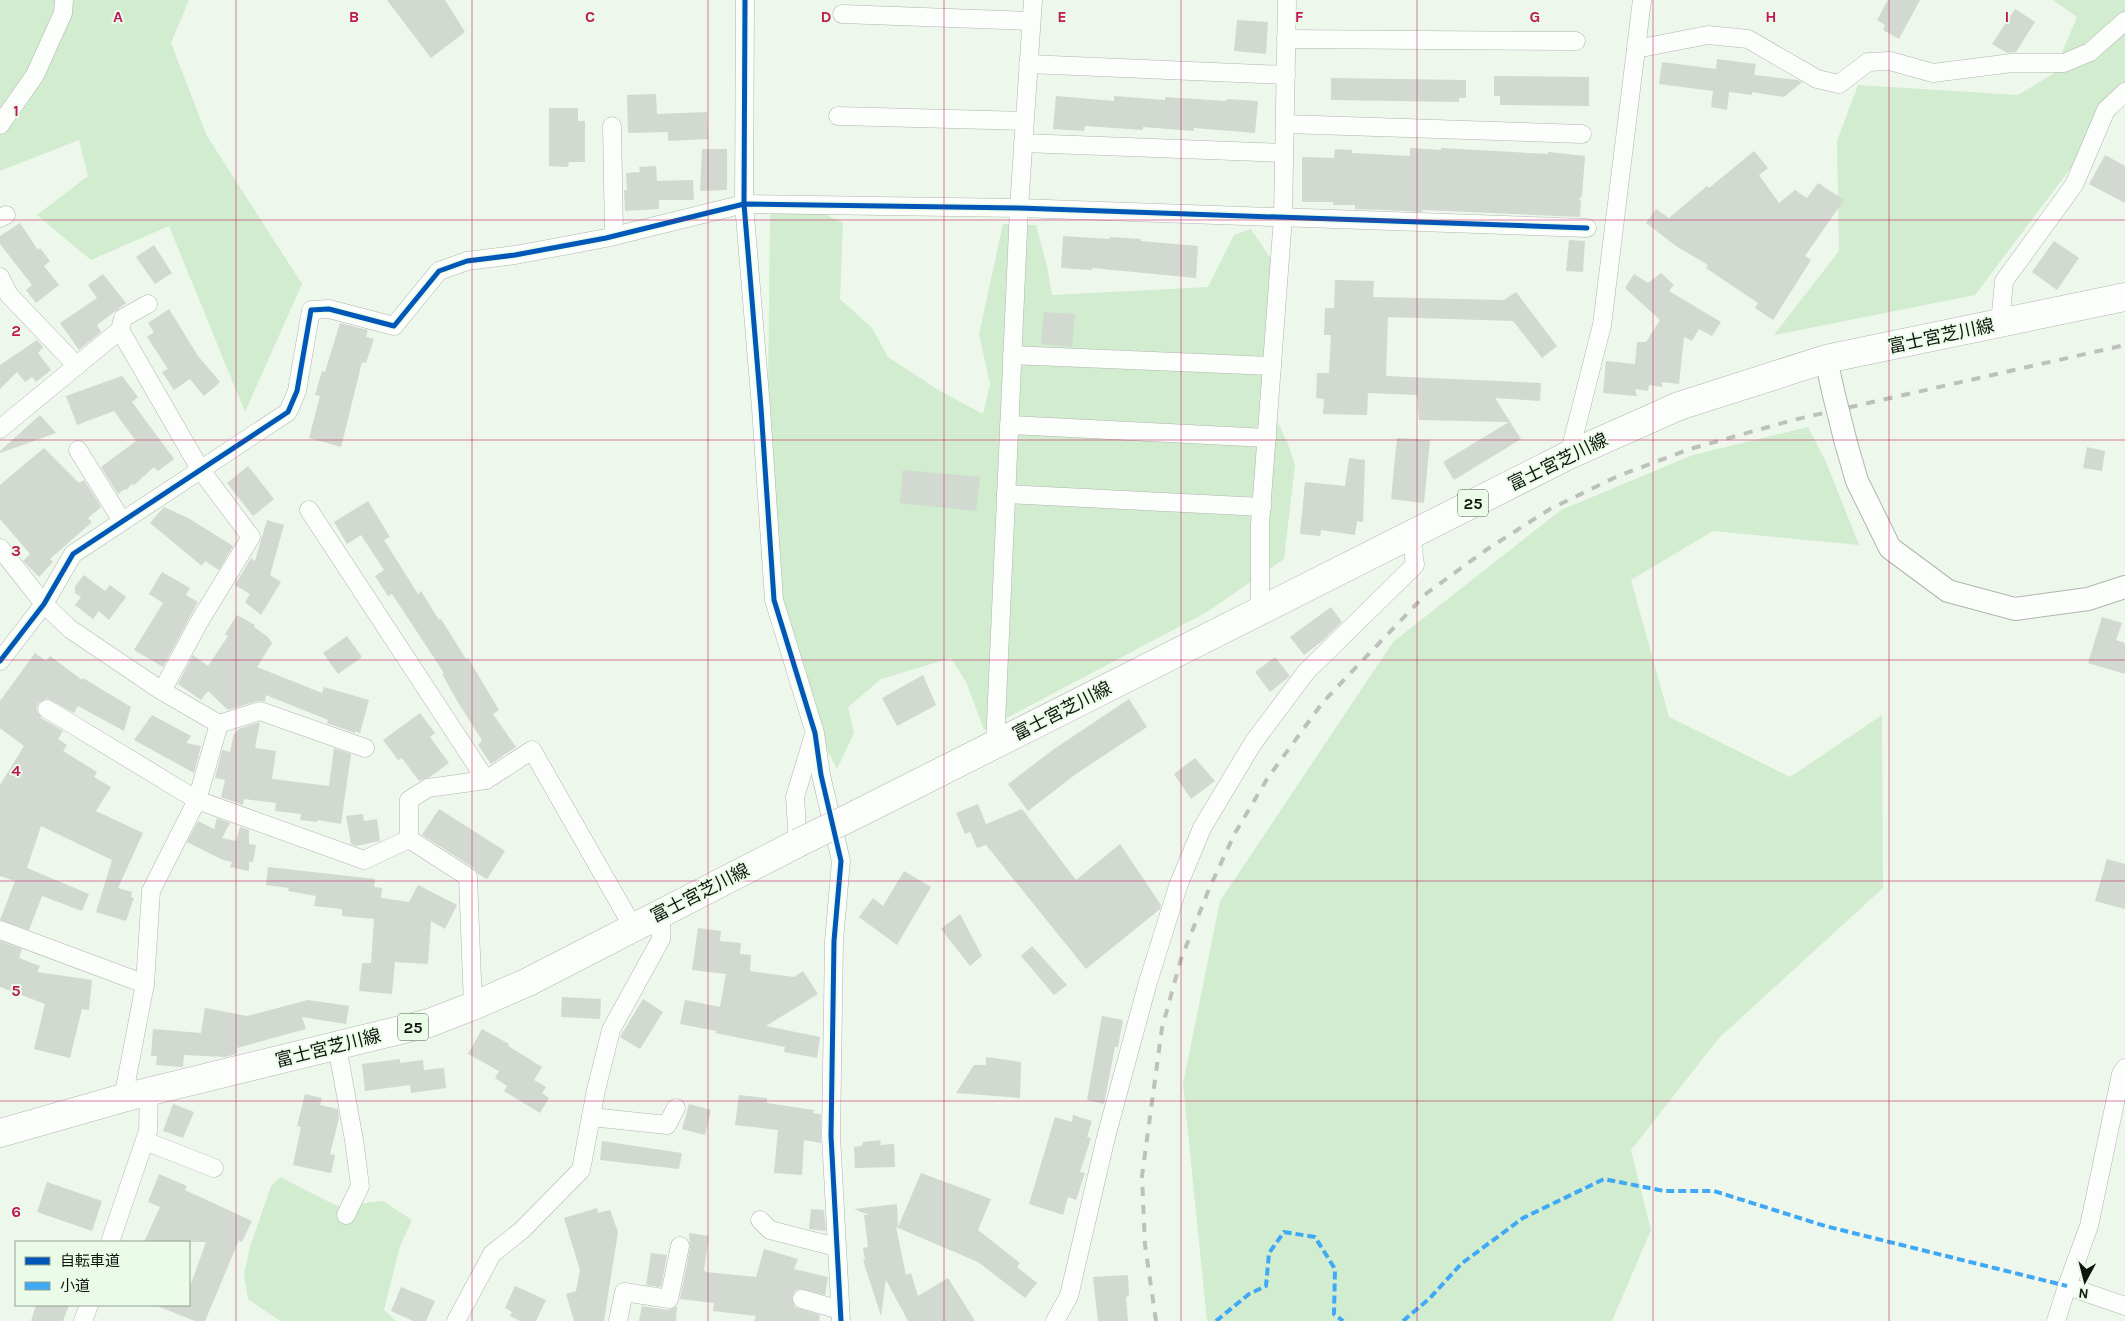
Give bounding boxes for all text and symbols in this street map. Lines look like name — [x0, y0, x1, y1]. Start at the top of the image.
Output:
text: A — [113, 7, 123, 26]
text: B — [349, 7, 359, 26]
text: C — [585, 7, 595, 26]
text: D — [821, 7, 832, 26]
text: E — [1057, 7, 1067, 26]
text: F — [1295, 7, 1304, 26]
text: G — [1530, 7, 1540, 26]
text: H — [1765, 7, 1777, 26]
text: I — [2005, 7, 2009, 26]
text: 1 — [13, 101, 19, 120]
street label: 富士宮芝川線 — [1886, 314, 1996, 358]
text: 2 — [11, 321, 21, 340]
street label: 富士宮芝川線 — [1505, 428, 1611, 496]
road number: 25 — [1458, 489, 1488, 516]
text: 3 — [11, 541, 21, 560]
street label: 富士宮芝川線 — [1009, 677, 1115, 745]
text: 4 — [11, 761, 21, 780]
street label: 富士宮芝川線 — [647, 859, 753, 927]
text: 5 — [11, 981, 21, 1000]
road number: 25 — [398, 1014, 428, 1040]
street label: 富士宮芝川線 — [273, 1024, 383, 1072]
text: 6 — [11, 1202, 21, 1221]
legend — [15, 1241, 190, 1306]
text: 自転車道 — [60, 1252, 120, 1270]
north arrow — [2060, 1256, 2110, 1306]
text: 小道 — [60, 1277, 90, 1295]
text: N — [2077, 1284, 2089, 1302]

